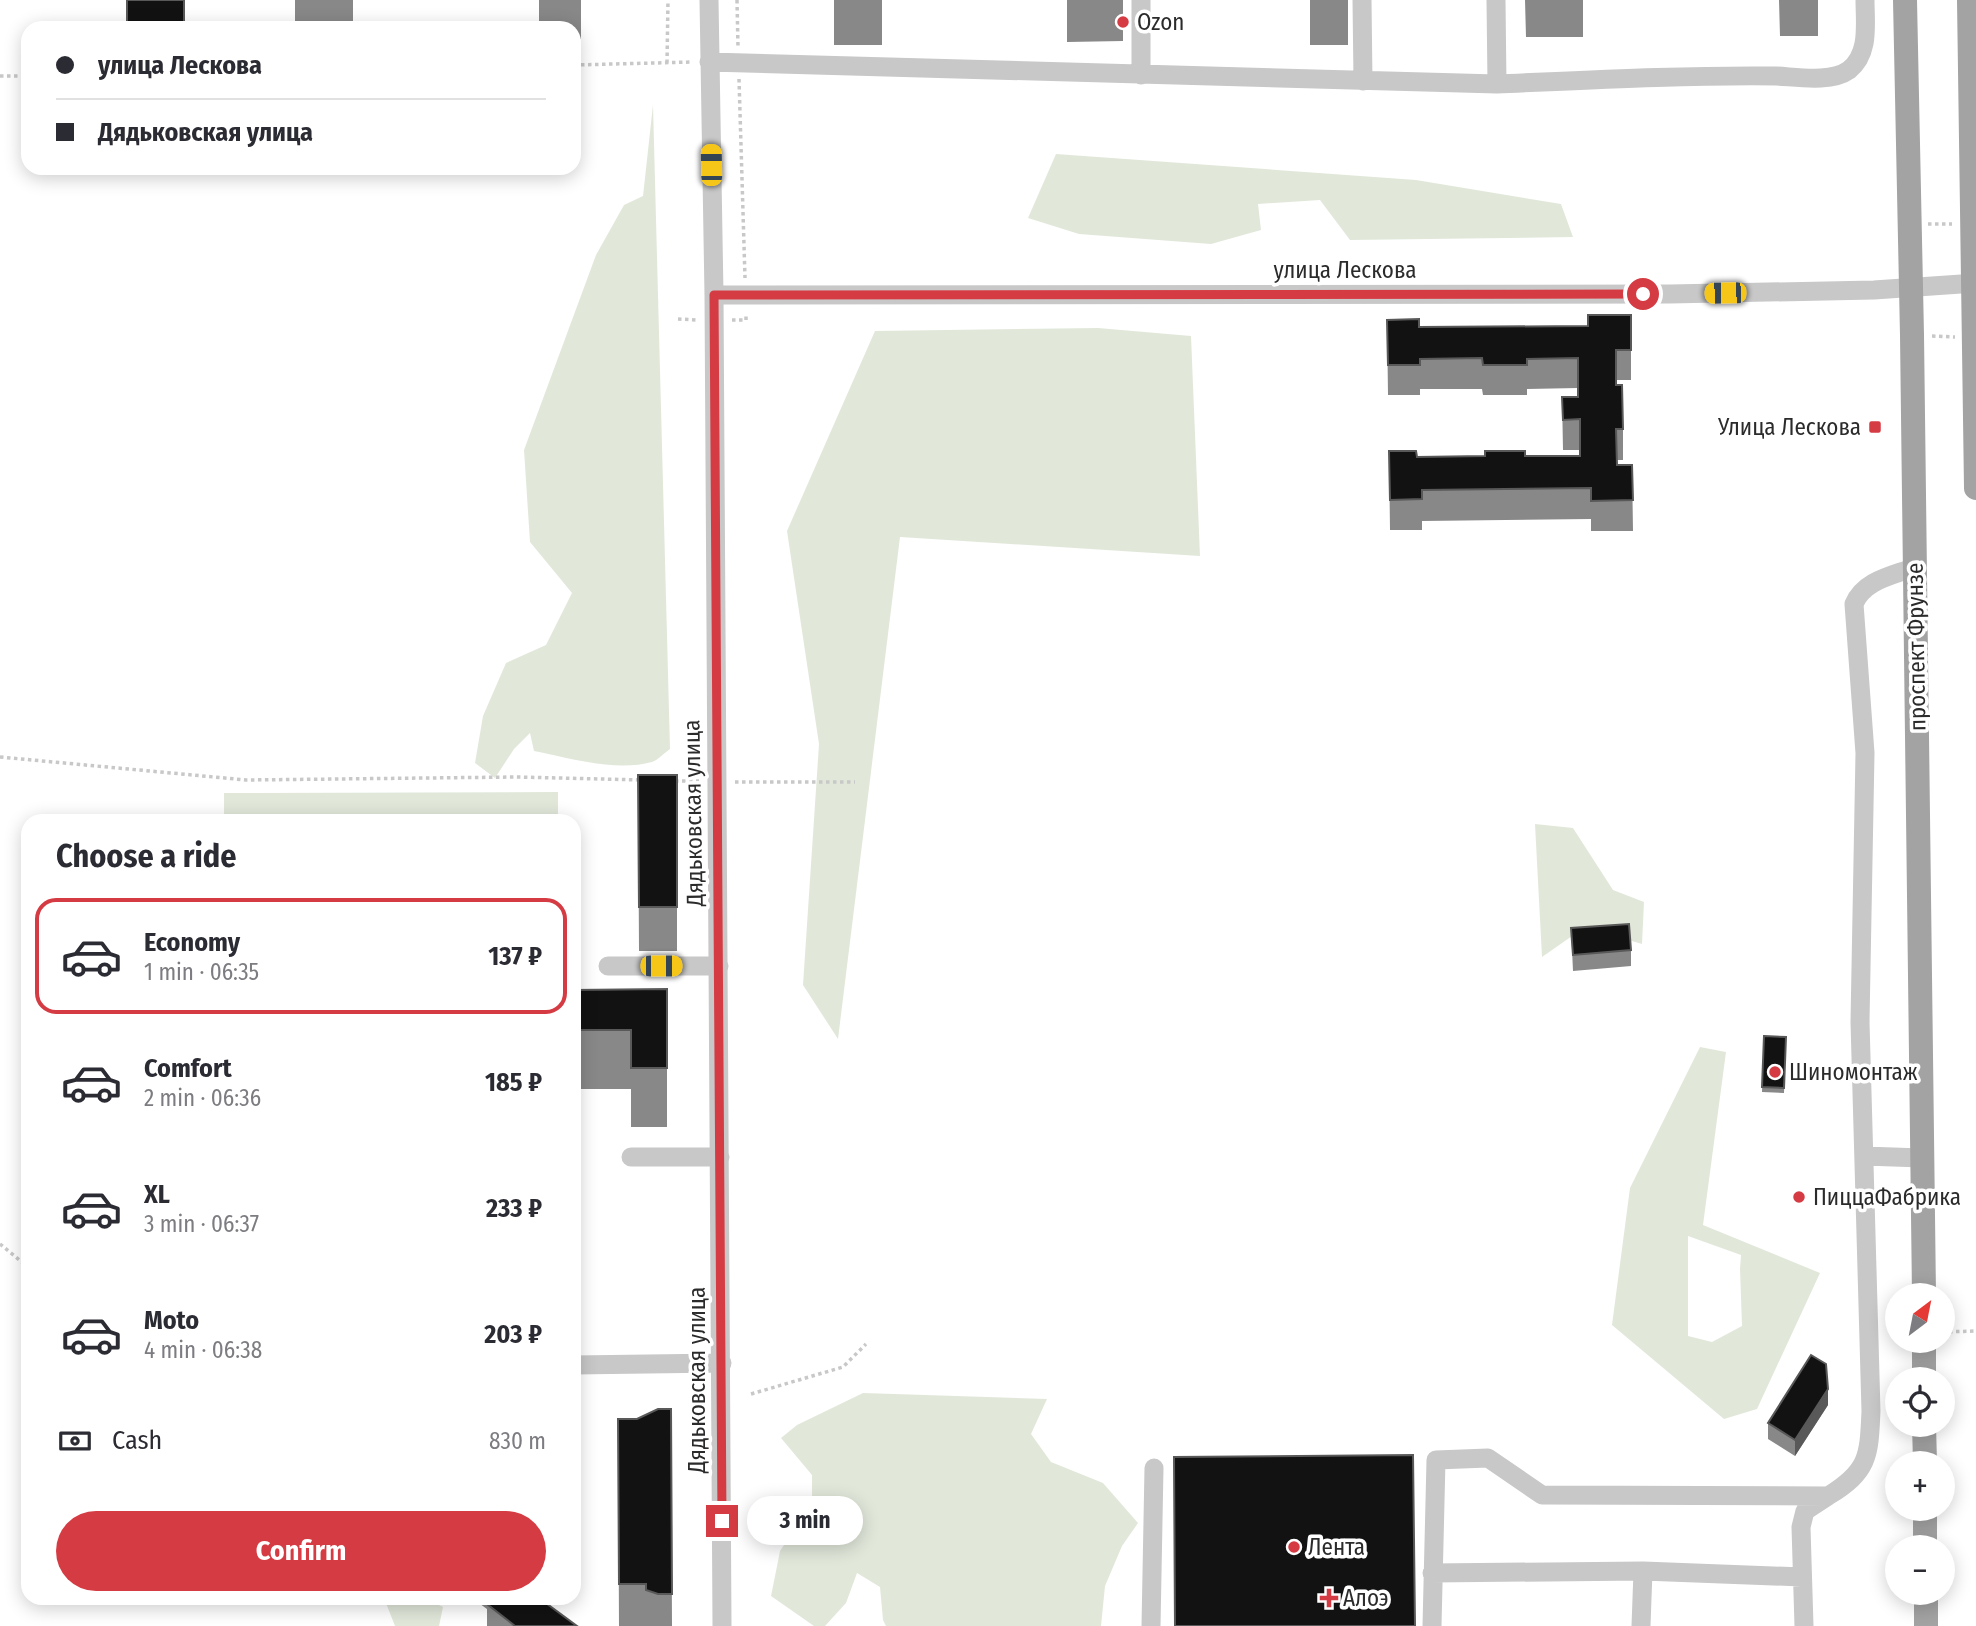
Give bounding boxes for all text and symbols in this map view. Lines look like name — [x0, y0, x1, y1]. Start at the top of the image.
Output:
place label: Ozon — [1137, 8, 1184, 36]
marker: Ozon — [1115, 14, 1131, 30]
text: улица Лескова — [98, 50, 262, 81]
text: Дядьковская улица — [98, 117, 313, 148]
car — [701, 144, 722, 186]
street label: улица Лескова — [1273, 256, 1417, 284]
route start — [1627, 278, 1659, 310]
car — [1704, 282, 1747, 304]
place label: Улица Лескова — [1717, 413, 1861, 441]
marker: Улица Лескова — [1867, 419, 1883, 435]
street label: проспект Фрунзе — [1901, 562, 1931, 732]
street label: Дядьковская улица — [677, 719, 709, 908]
text: Choose a ride — [56, 837, 237, 875]
icon: car — [60, 925, 123, 988]
text: Economy — [144, 927, 240, 958]
text: 137 ₽ — [488, 941, 542, 972]
car — [641, 956, 683, 977]
text: 1 min · 06:35 — [144, 958, 259, 986]
icon: car — [60, 1051, 123, 1114]
text: Comfort — [144, 1053, 232, 1084]
place label: Шиномонтаж — [1789, 1058, 1918, 1086]
marker: Шиномонтаж — [1767, 1064, 1783, 1080]
text: 185 ₽ — [485, 1067, 542, 1098]
text: 2 min · 06:36 — [144, 1084, 261, 1112]
icon: car — [60, 1177, 123, 1240]
text: XL — [144, 1179, 170, 1210]
place label: ПиццаФабрика — [1813, 1183, 1961, 1211]
marker: ПиццаФабрика — [1791, 1189, 1807, 1205]
text: 233 ₽ — [486, 1193, 542, 1224]
text: 3 min · 06:37 — [144, 1210, 259, 1238]
north arrow — [1885, 1283, 1955, 1353]
map controls — [1885, 1283, 1955, 1605]
street label: Дядьковская улица — [683, 1287, 711, 1474]
icon: car — [60, 1303, 123, 1366]
text: Moto — [144, 1305, 199, 1336]
text: 203 ₽ — [484, 1319, 542, 1350]
text: 4 min · 06:38 — [144, 1336, 262, 1364]
button: locate — [1885, 1367, 1955, 1437]
icon: cash — [56, 1422, 94, 1460]
text: Cash — [112, 1425, 162, 1456]
text: 830 m — [489, 1427, 546, 1455]
button: + — [1885, 1451, 1955, 1521]
callout: 3 min — [746, 1496, 862, 1546]
route end — [706, 1505, 738, 1537]
text: 3 min — [779, 1506, 831, 1534]
button: Confirm — [56, 1511, 546, 1591]
place label: Лента — [1308, 1533, 1365, 1561]
button: − — [1885, 1535, 1955, 1605]
marker: Лента — [1286, 1539, 1302, 1555]
place label: Алоэ — [1343, 1584, 1389, 1612]
marker: Алоэ — [1321, 1590, 1337, 1606]

